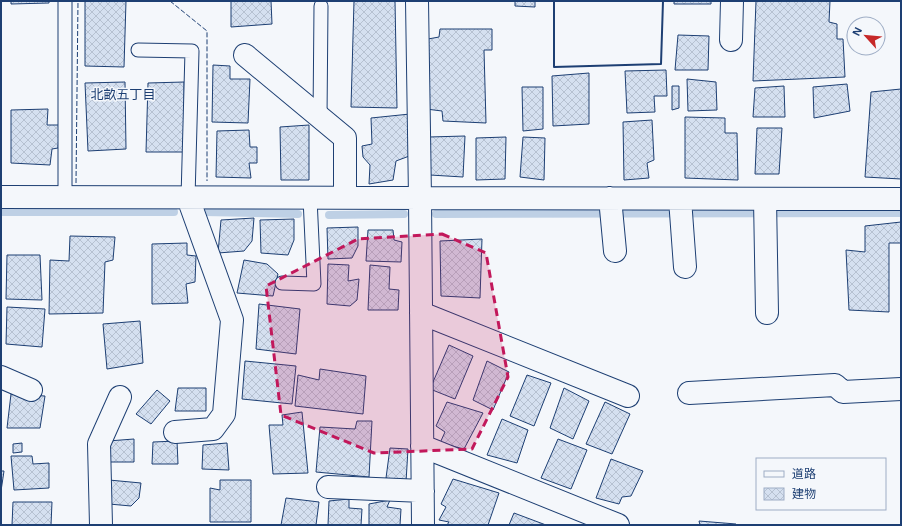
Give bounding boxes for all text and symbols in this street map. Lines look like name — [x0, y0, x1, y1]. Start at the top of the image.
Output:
north arrow — [846, 16, 886, 56]
text: N — [850, 25, 864, 38]
district label: 北畝五丁目 — [90, 87, 156, 102]
legend — [756, 458, 886, 510]
text: 道路 — [792, 467, 816, 481]
text: 建物 — [792, 487, 816, 501]

